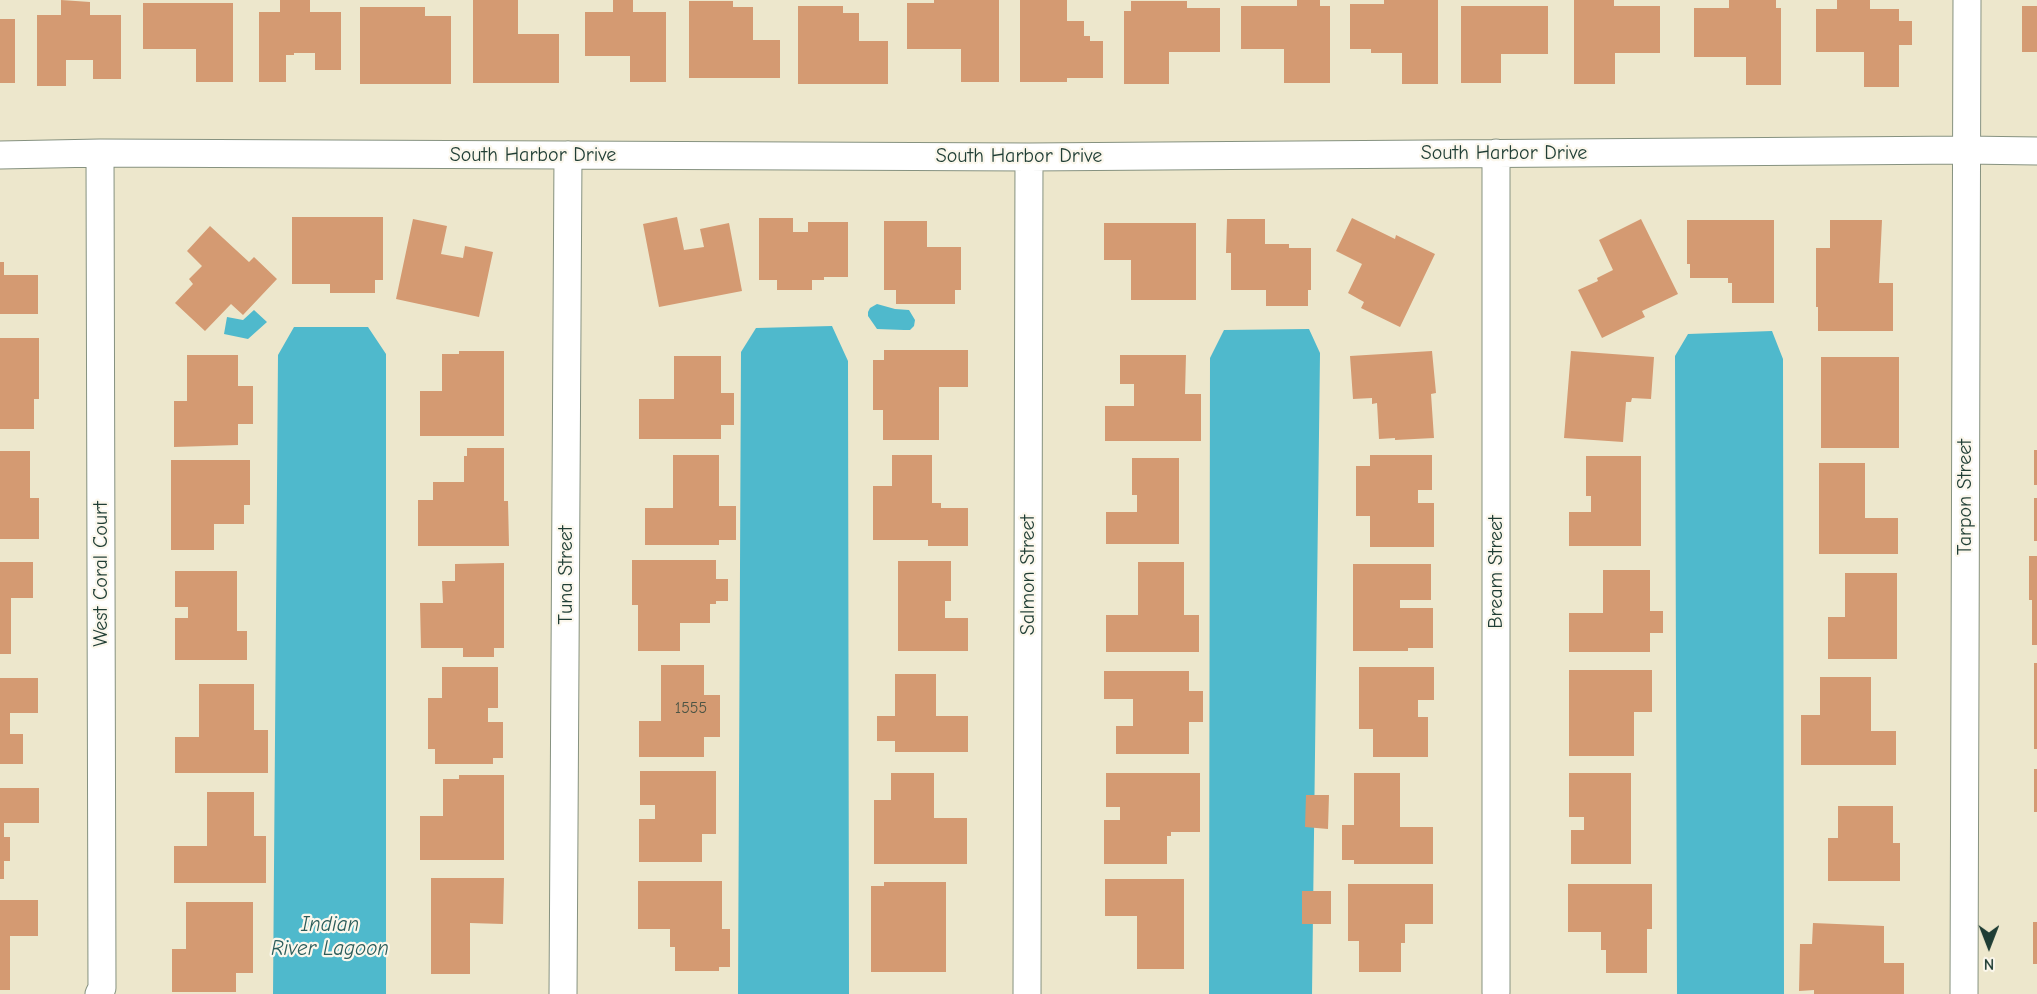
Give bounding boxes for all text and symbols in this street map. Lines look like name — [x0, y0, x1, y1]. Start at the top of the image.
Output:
street label: South Harbor Drive — [1421, 141, 1587, 165]
street label: South Harbor Drive — [450, 143, 616, 167]
street label: South Harbor Drive — [936, 144, 1102, 168]
street label: Tarpon Street — [1953, 439, 1977, 555]
street label: West Coral Court — [89, 501, 113, 647]
street label: Salmon Street — [1016, 515, 1040, 635]
street label: Bream Street — [1484, 515, 1508, 629]
street label: Tuna Street — [554, 526, 578, 624]
house number: 1555 — [675, 698, 707, 718]
water label: Indian River Lagoon — [271, 912, 389, 962]
north arrow — [1959, 916, 2019, 976]
text: N — [1984, 955, 1994, 973]

